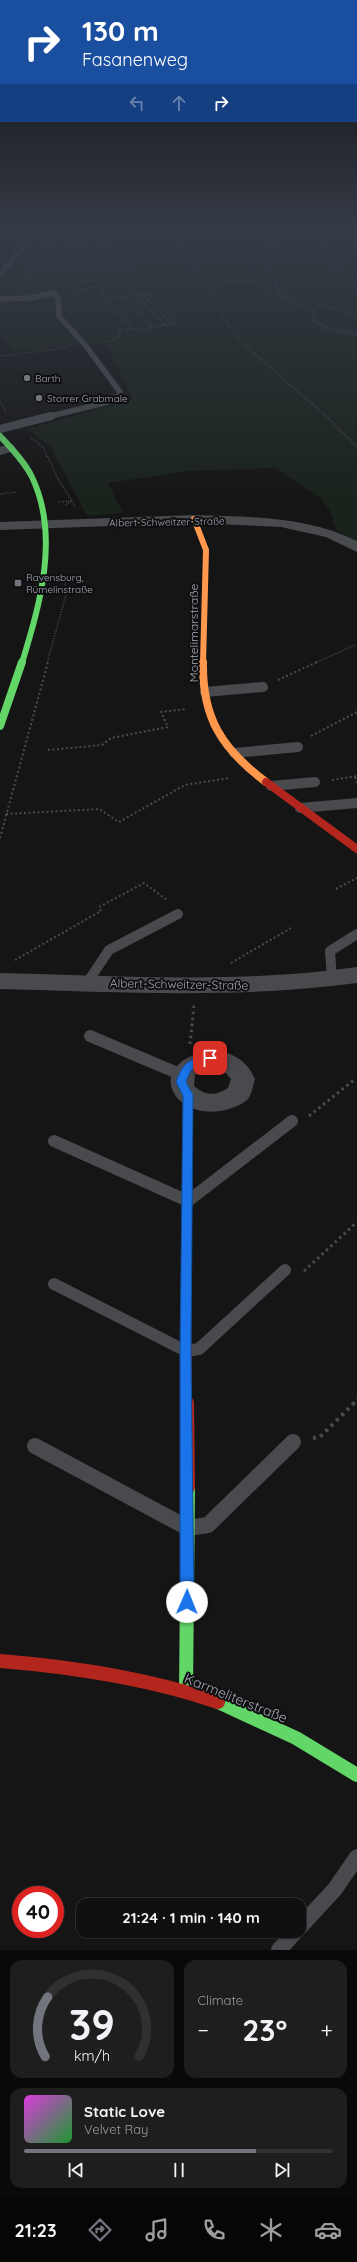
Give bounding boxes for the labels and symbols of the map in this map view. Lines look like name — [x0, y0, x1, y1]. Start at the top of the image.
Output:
place label: Barth — [35, 372, 61, 385]
marker: Barth — [22, 373, 32, 383]
place label: Storrer Grabmale — [47, 392, 128, 405]
marker: Storrer Grabmale — [34, 393, 44, 403]
street label: Albert-Schweitzer-Straße — [109, 514, 225, 530]
place label: Ravensburg, Rümelinstraße — [26, 571, 93, 596]
marker: Ravensburg, Rümelinstraße — [13, 578, 23, 588]
street label: Montelimarstraße — [186, 584, 201, 682]
street label: Albert-Schweitzer-Straße — [110, 975, 249, 993]
pin — [193, 1041, 227, 1075]
position arrow — [166, 1581, 208, 1623]
street label: Karmeliterstraße — [182, 1669, 290, 1727]
speed limit sign: 40 — [12, 1886, 64, 1938]

